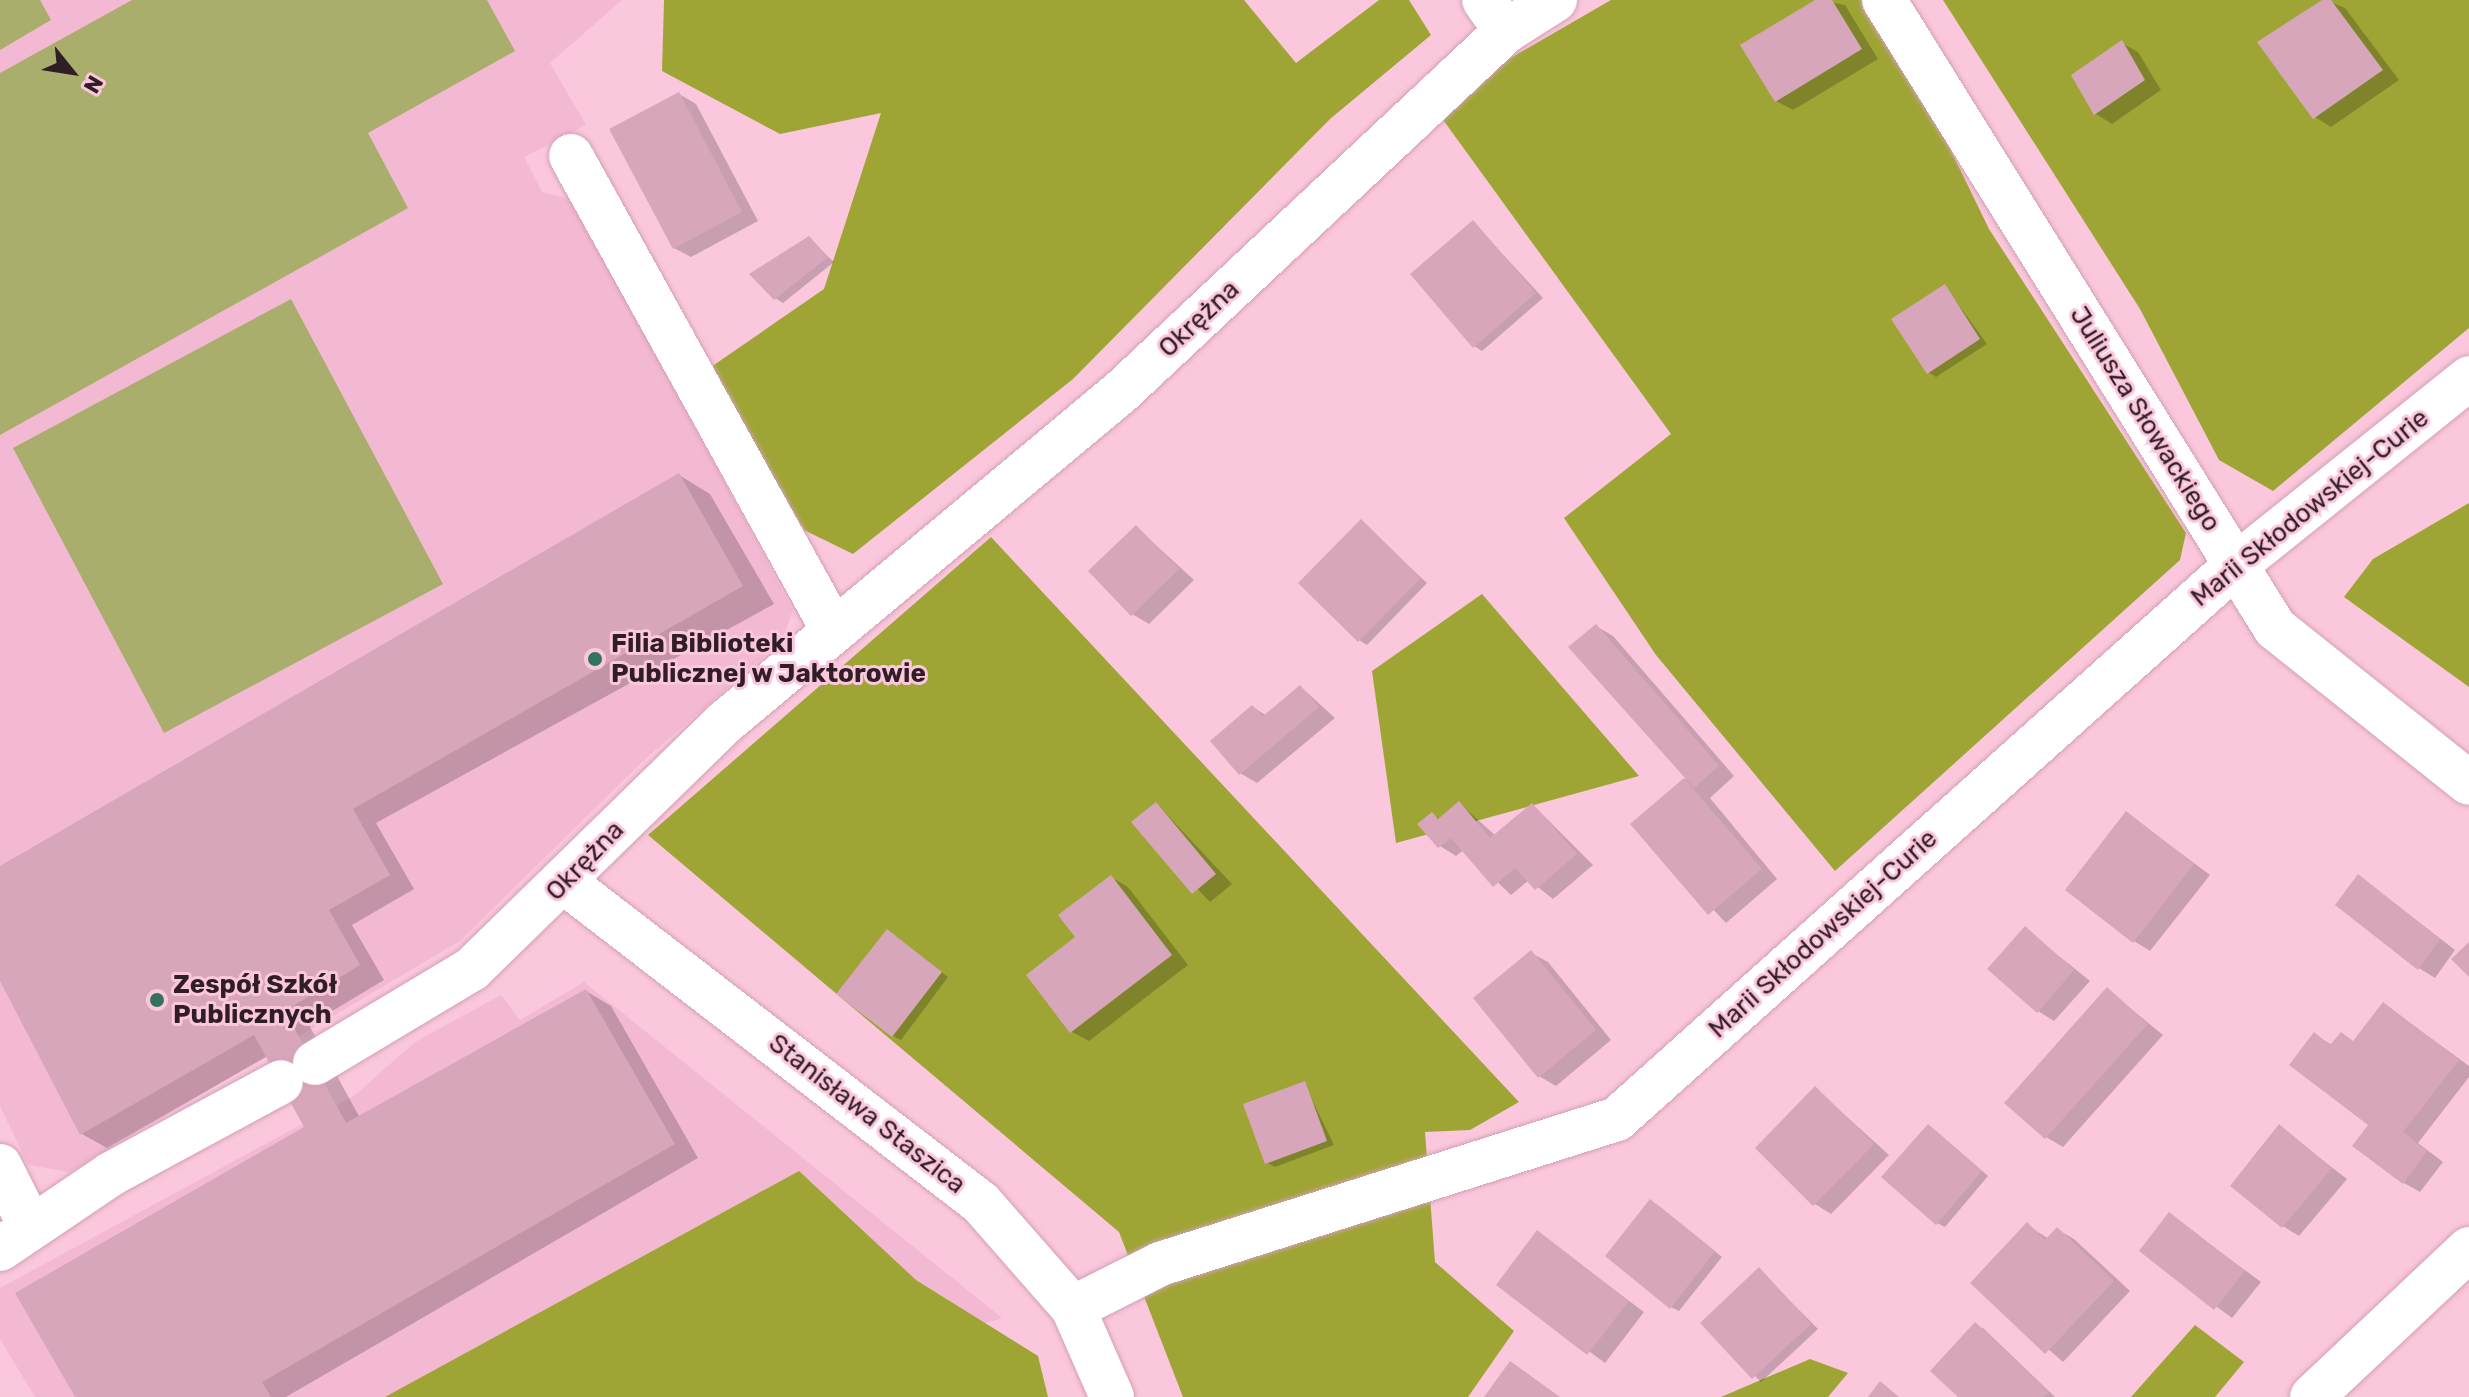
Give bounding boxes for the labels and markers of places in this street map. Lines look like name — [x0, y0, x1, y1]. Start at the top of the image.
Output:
place label: Filia Biblioteki Publicznej w Jaktorowie — [611, 628, 927, 690]
marker: Filia Biblioteki Publicznej w Jaktorowie — [586, 650, 604, 668]
place label: Zespół Szkół Publicznych — [173, 969, 337, 1030]
marker: Zespół Szkół Publicznych — [148, 991, 166, 1009]

